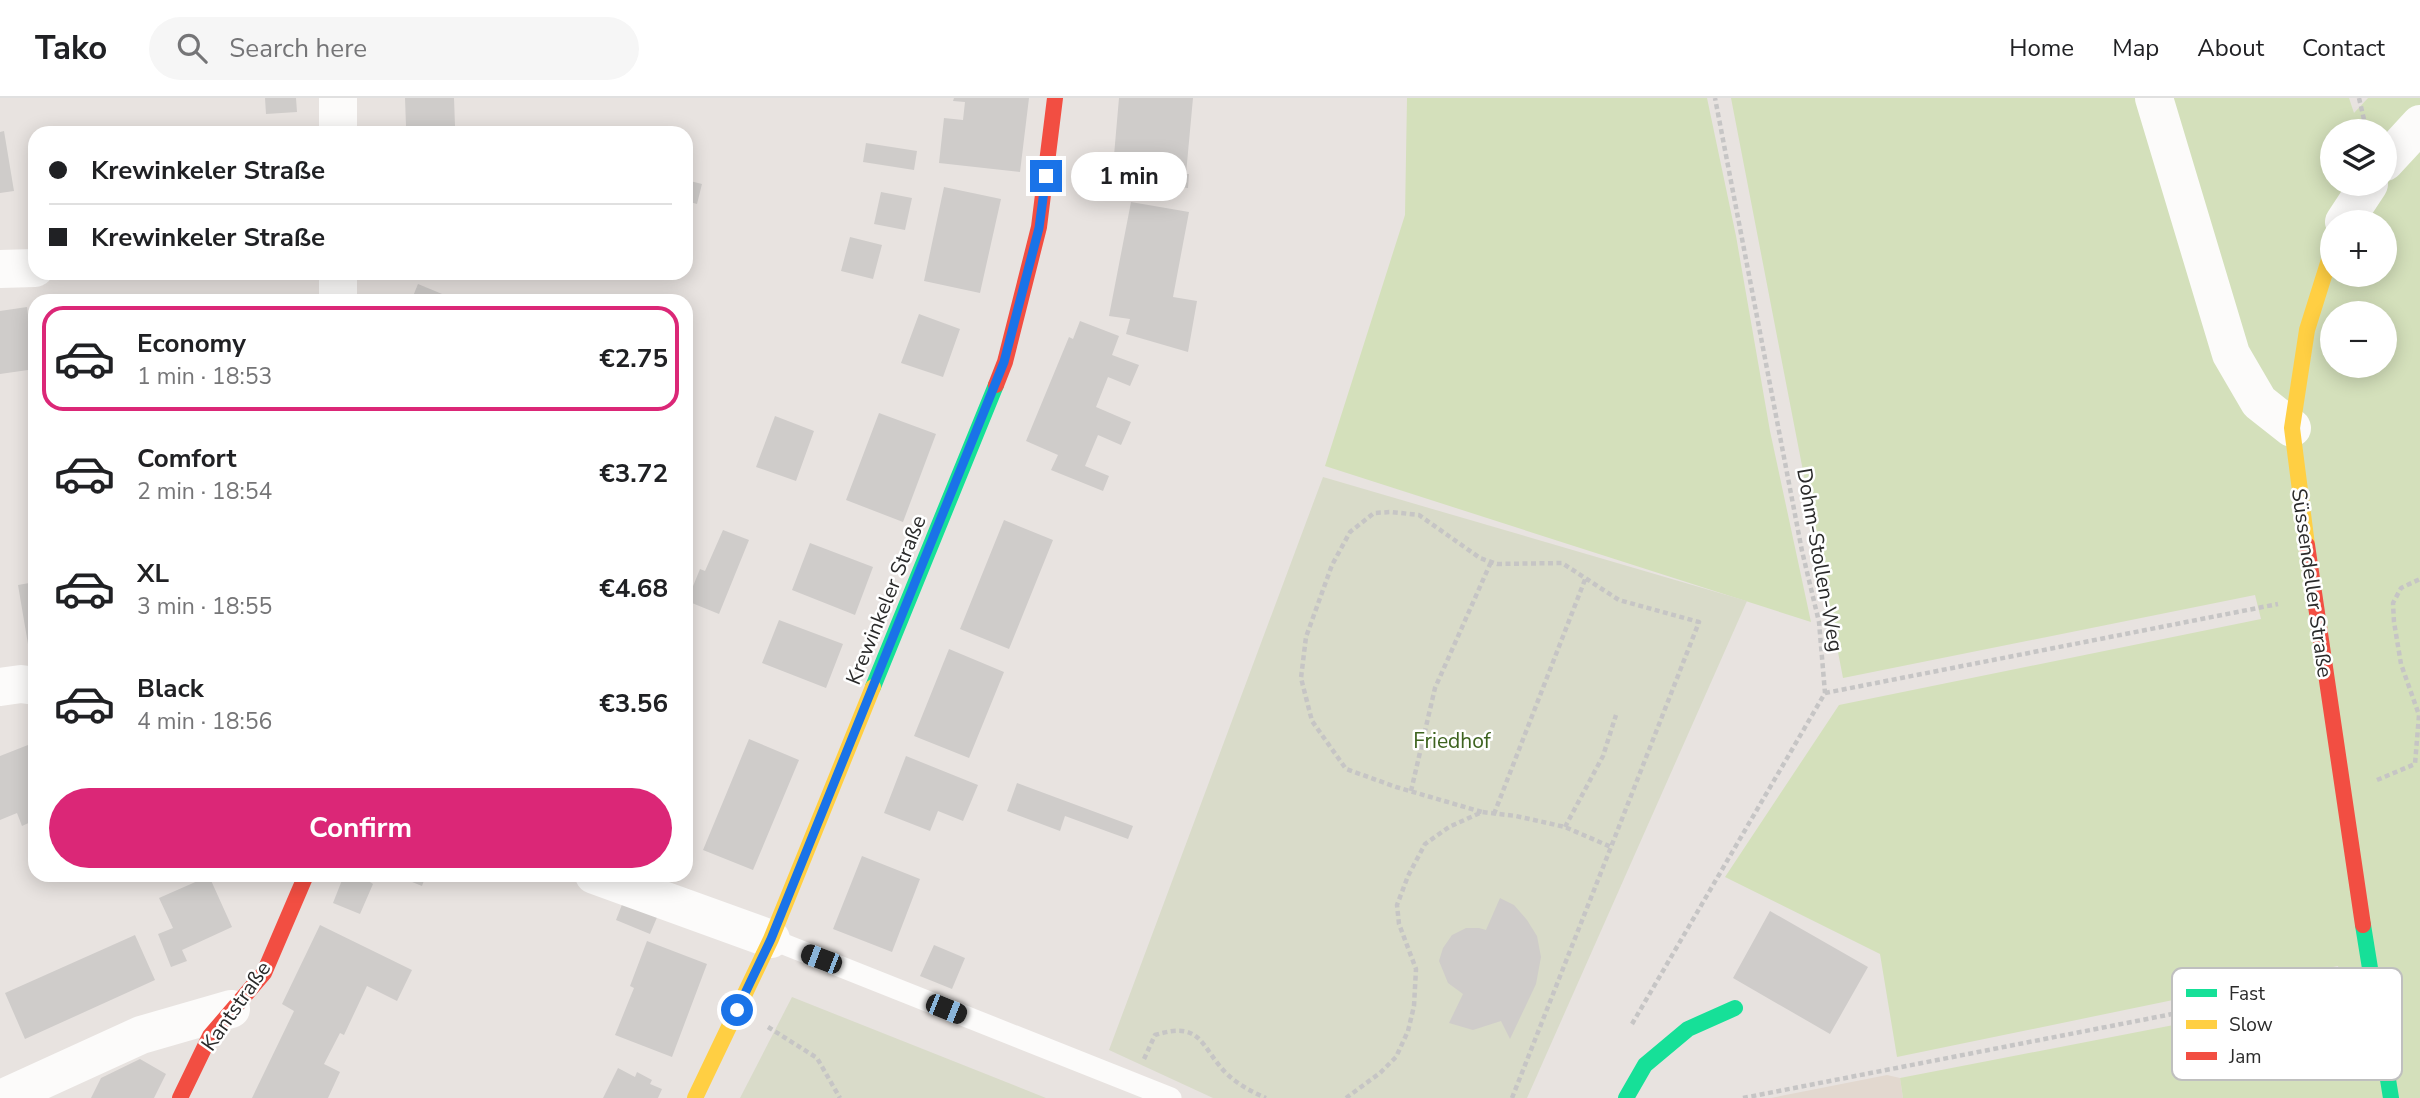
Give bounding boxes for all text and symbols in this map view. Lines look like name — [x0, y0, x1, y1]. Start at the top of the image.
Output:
search box — [149, 17, 639, 80]
text: Tako — [35, 26, 107, 71]
icon: search — [173, 29, 211, 67]
text: Search here — [229, 31, 367, 66]
text: Home — [2009, 32, 2074, 64]
text: Map — [2112, 32, 2159, 64]
text: About — [2197, 32, 2264, 64]
text: Contact — [2302, 32, 2385, 64]
map controls — [2320, 119, 2397, 378]
button: layers — [2320, 119, 2397, 196]
callout: 1 min — [1070, 152, 1186, 200]
text: Krewinkeler Straße — [91, 153, 325, 188]
route end — [1030, 160, 1062, 192]
text: 1 min — [1099, 161, 1159, 192]
button: + — [2320, 210, 2397, 287]
text: Krewinkeler Straße — [91, 220, 325, 255]
button: − — [2320, 301, 2397, 378]
text: Economy — [137, 326, 246, 361]
icon: car — [53, 327, 116, 390]
text: €2.75 — [599, 341, 668, 376]
text: 1 min · 18:53 — [137, 361, 272, 392]
text: Comfort — [137, 441, 237, 476]
icon: car — [53, 442, 116, 505]
text: €3.72 — [599, 456, 668, 491]
street label: Dohm-Stollen-Weg — [1790, 466, 1850, 654]
text: 2 min · 18:54 — [137, 476, 272, 507]
street label: Süssendeller Straße — [2285, 487, 2339, 679]
street label: Krewinkeler Straße — [839, 511, 933, 689]
text: XL — [137, 556, 169, 591]
icon: car — [53, 557, 116, 620]
text: €4.68 — [599, 571, 668, 606]
text: 3 min · 18:55 — [137, 591, 272, 622]
text: Black — [137, 671, 204, 706]
icon: car — [53, 672, 116, 735]
text: €3.56 — [599, 686, 668, 721]
text: 4 min · 18:56 — [137, 706, 272, 737]
park label: Friedhof — [1413, 727, 1492, 755]
button: Confirm — [49, 788, 672, 868]
car — [798, 942, 845, 976]
street label: Kantstraße — [195, 956, 277, 1056]
legend — [2172, 968, 2402, 1080]
text: Fast — [2229, 981, 2265, 1007]
car — [923, 991, 970, 1027]
route start — [721, 994, 753, 1026]
text: Slow — [2229, 1012, 2273, 1038]
text: Jam — [2228, 1044, 2262, 1070]

